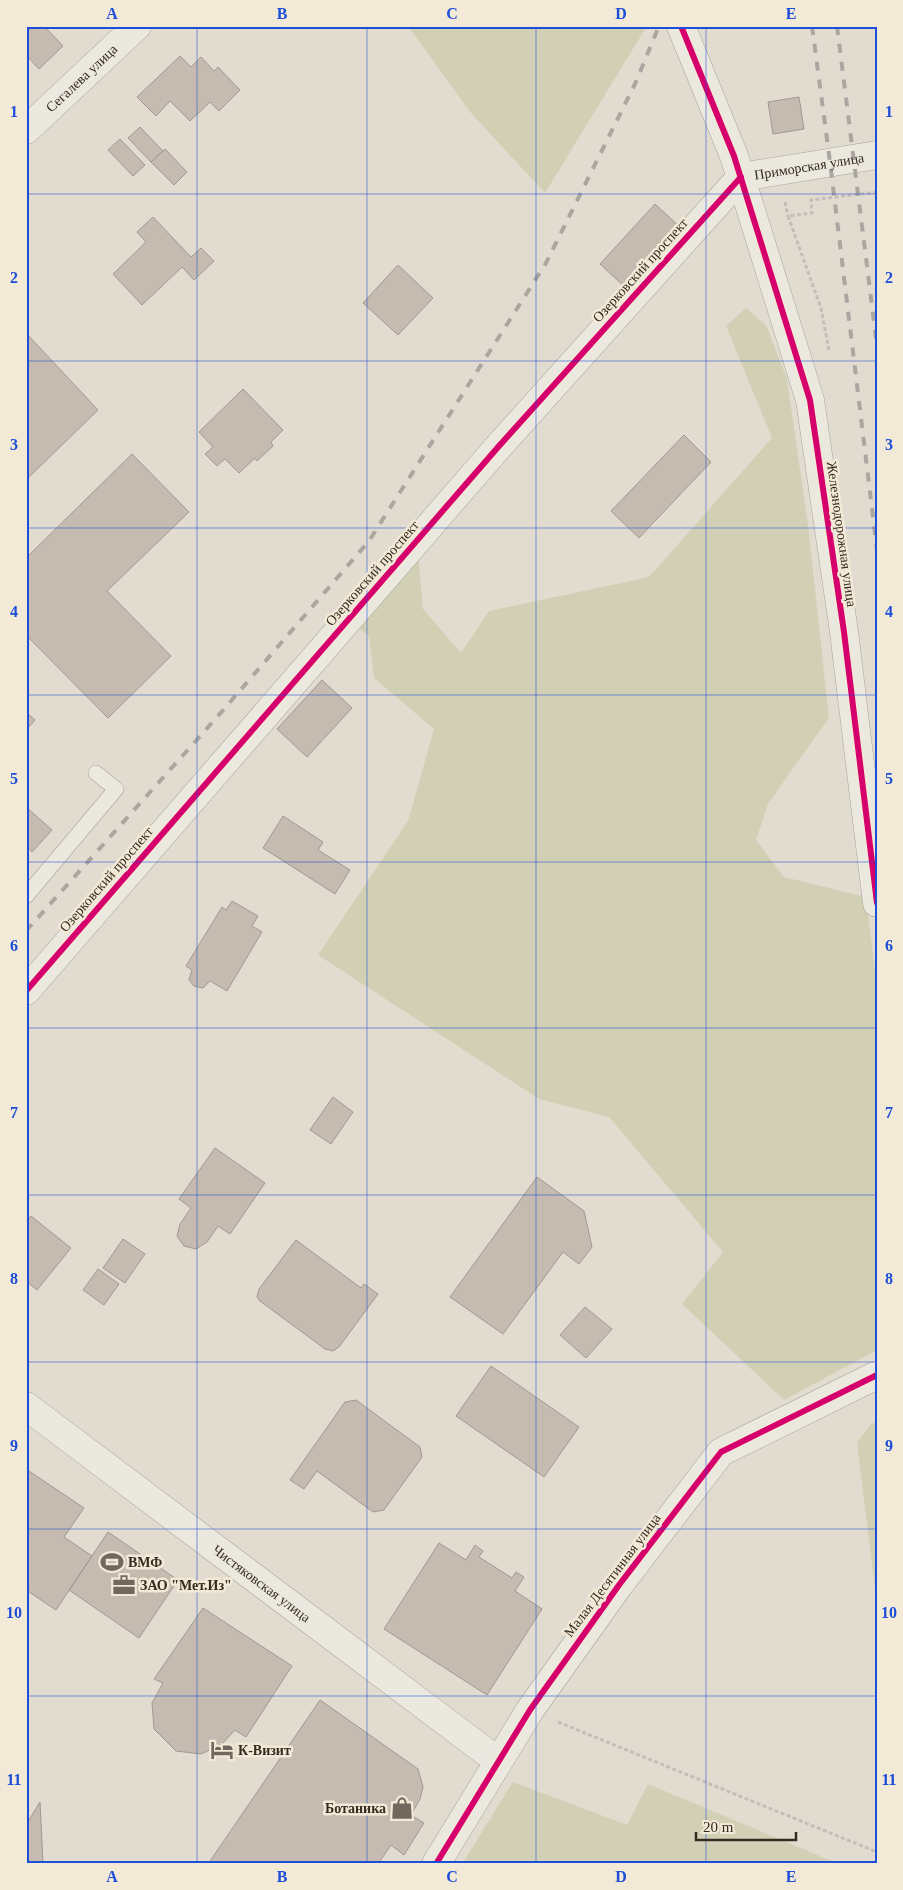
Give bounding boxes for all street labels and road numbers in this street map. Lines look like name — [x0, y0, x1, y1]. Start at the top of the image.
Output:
street label: Сегалева улица — [43, 41, 121, 115]
street label: Приморская улица — [753, 150, 866, 183]
street label: Озерковский проспект — [590, 215, 691, 325]
street label: Железнодорожная улица — [824, 460, 859, 609]
street label: Озерковский проспект — [323, 518, 422, 629]
street label: Озерковский проспект — [57, 824, 156, 935]
street label: Малая Десятинная улица — [561, 1510, 664, 1640]
street label: Чистяковская улица — [210, 1542, 314, 1626]

